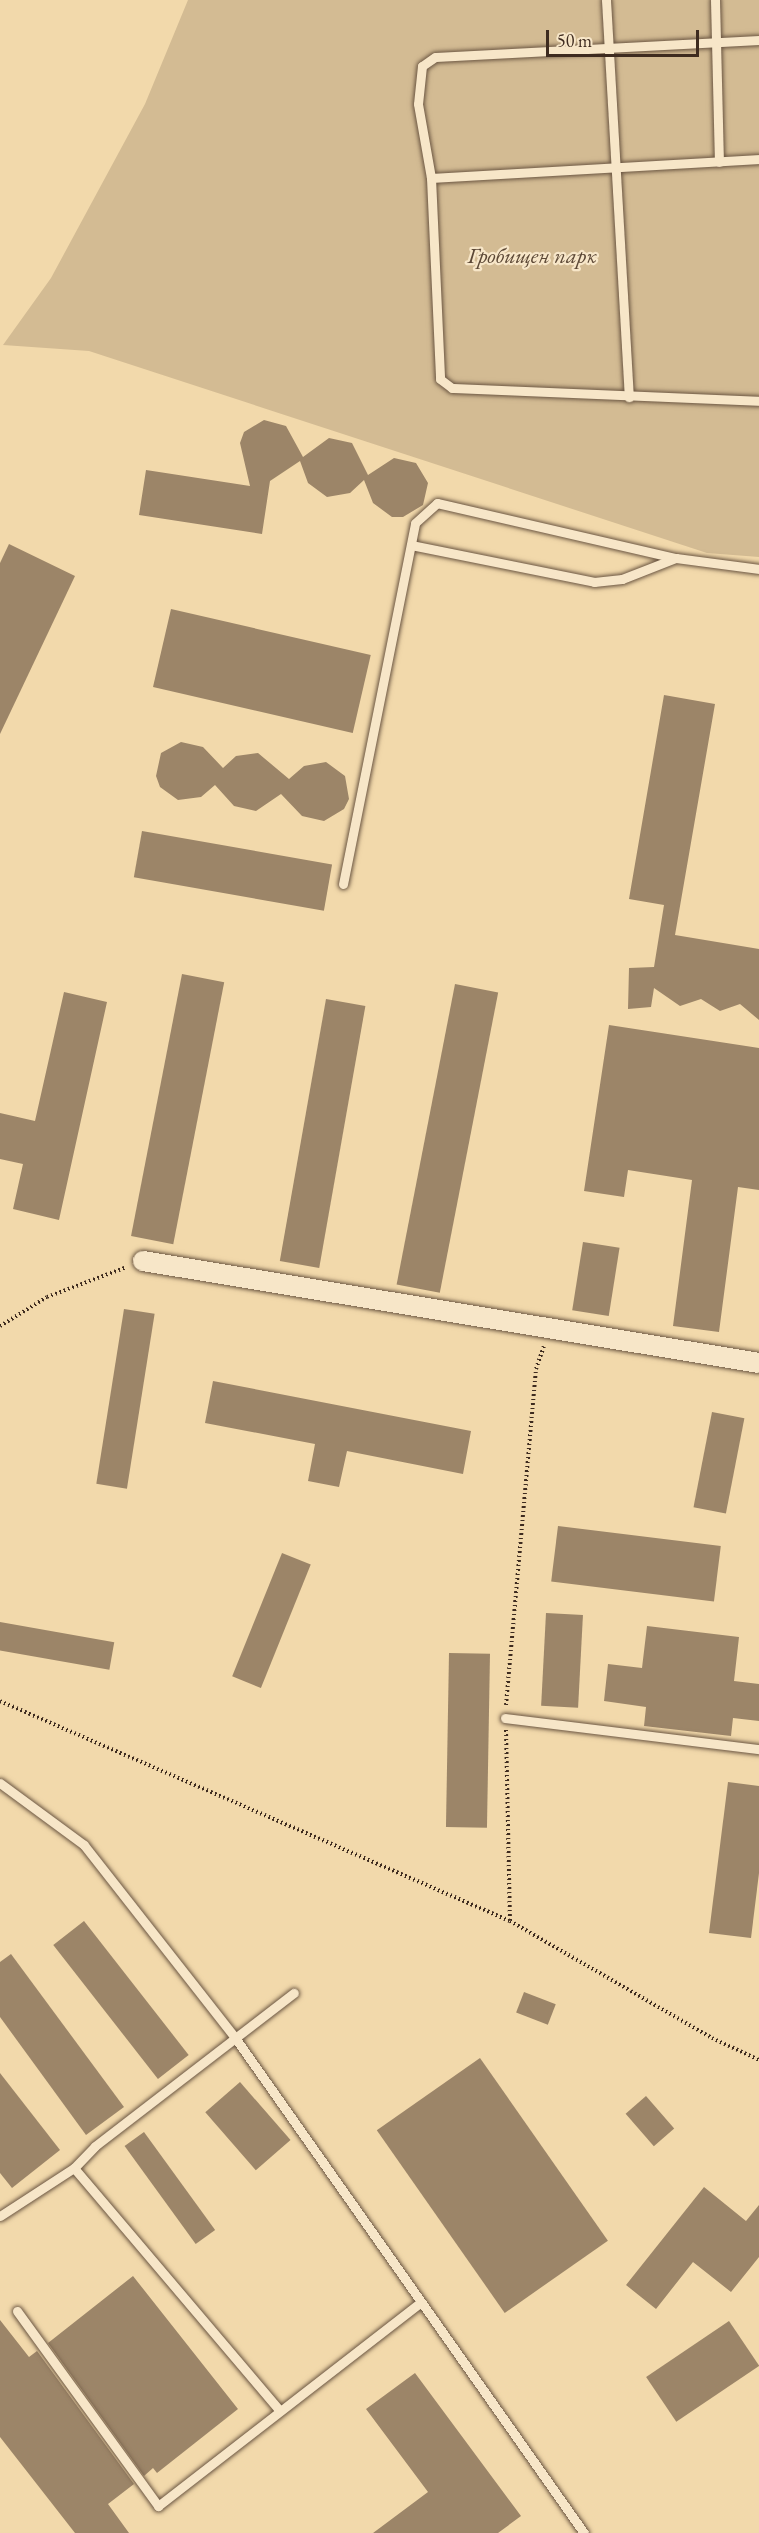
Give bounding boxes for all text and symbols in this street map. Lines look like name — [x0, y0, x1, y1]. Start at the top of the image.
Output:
scale bar — [549, 18, 702, 56]
text: 50 m — [557, 29, 592, 52]
park label: Гробищен парк — [467, 243, 597, 269]

